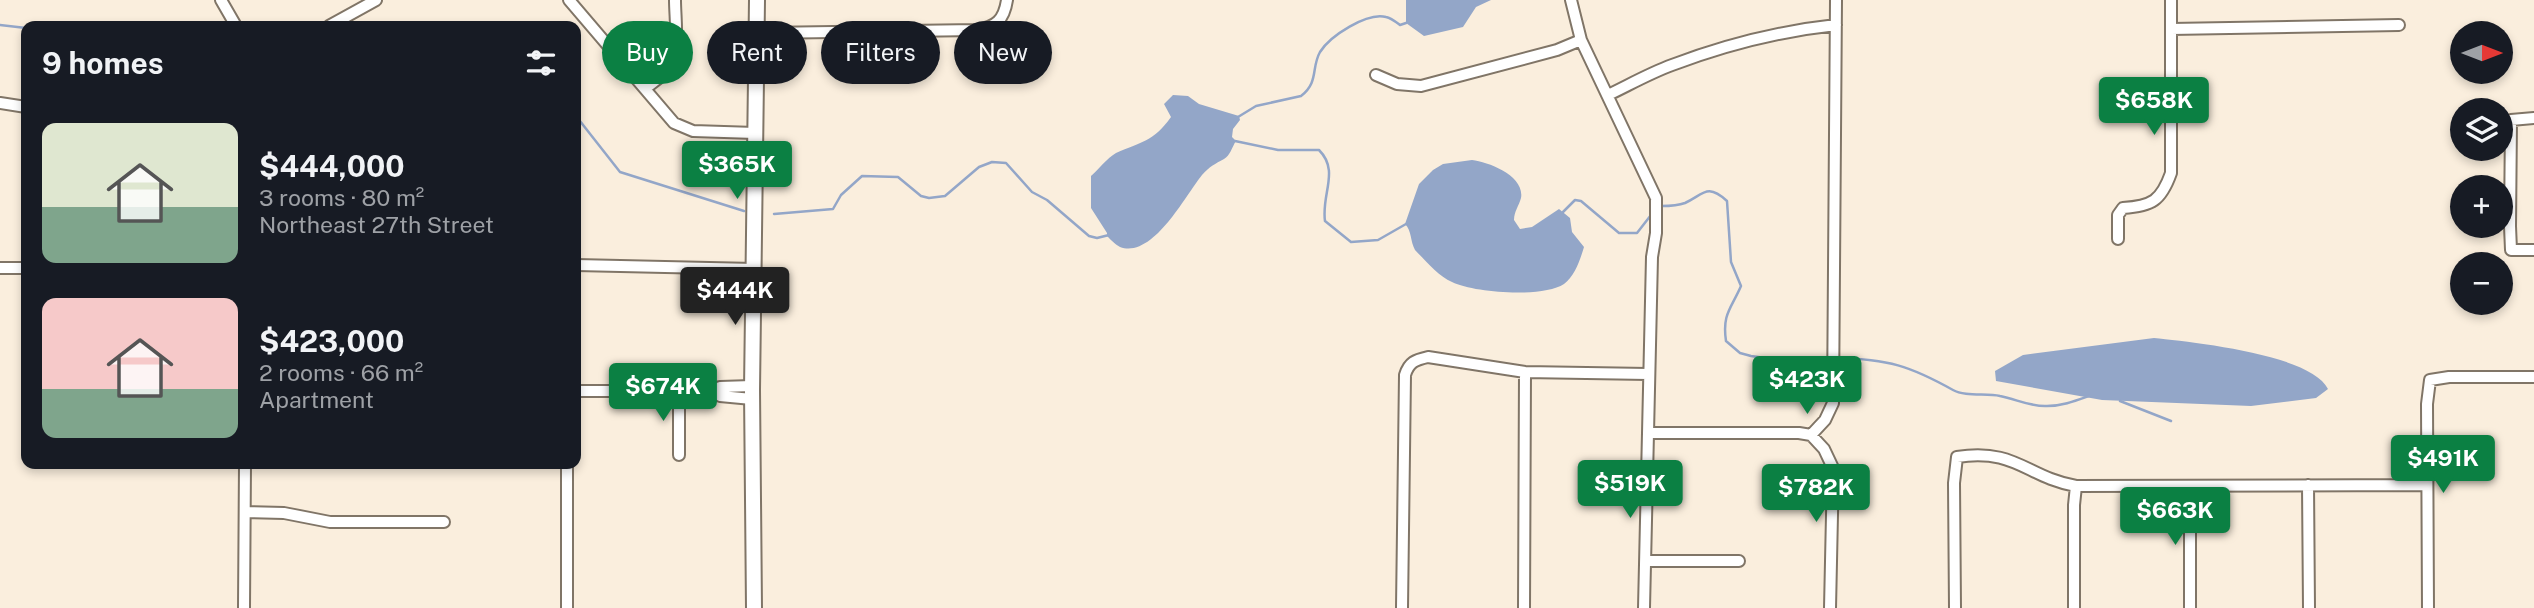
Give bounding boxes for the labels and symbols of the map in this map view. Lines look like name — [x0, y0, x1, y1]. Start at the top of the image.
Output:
north arrow — [2450, 21, 2513, 84]
pin: $658K — [2105, 78, 2203, 137]
pin: $365K — [688, 142, 786, 201]
pin: $444K — [686, 268, 784, 327]
pin: $423K — [1758, 356, 1856, 416]
pin: $674K — [614, 364, 712, 423]
pin: $491K — [2394, 435, 2492, 495]
pin: $519K — [1581, 461, 1679, 520]
pin: $782K — [1767, 464, 1865, 524]
pin: $663K — [2126, 488, 2224, 547]

